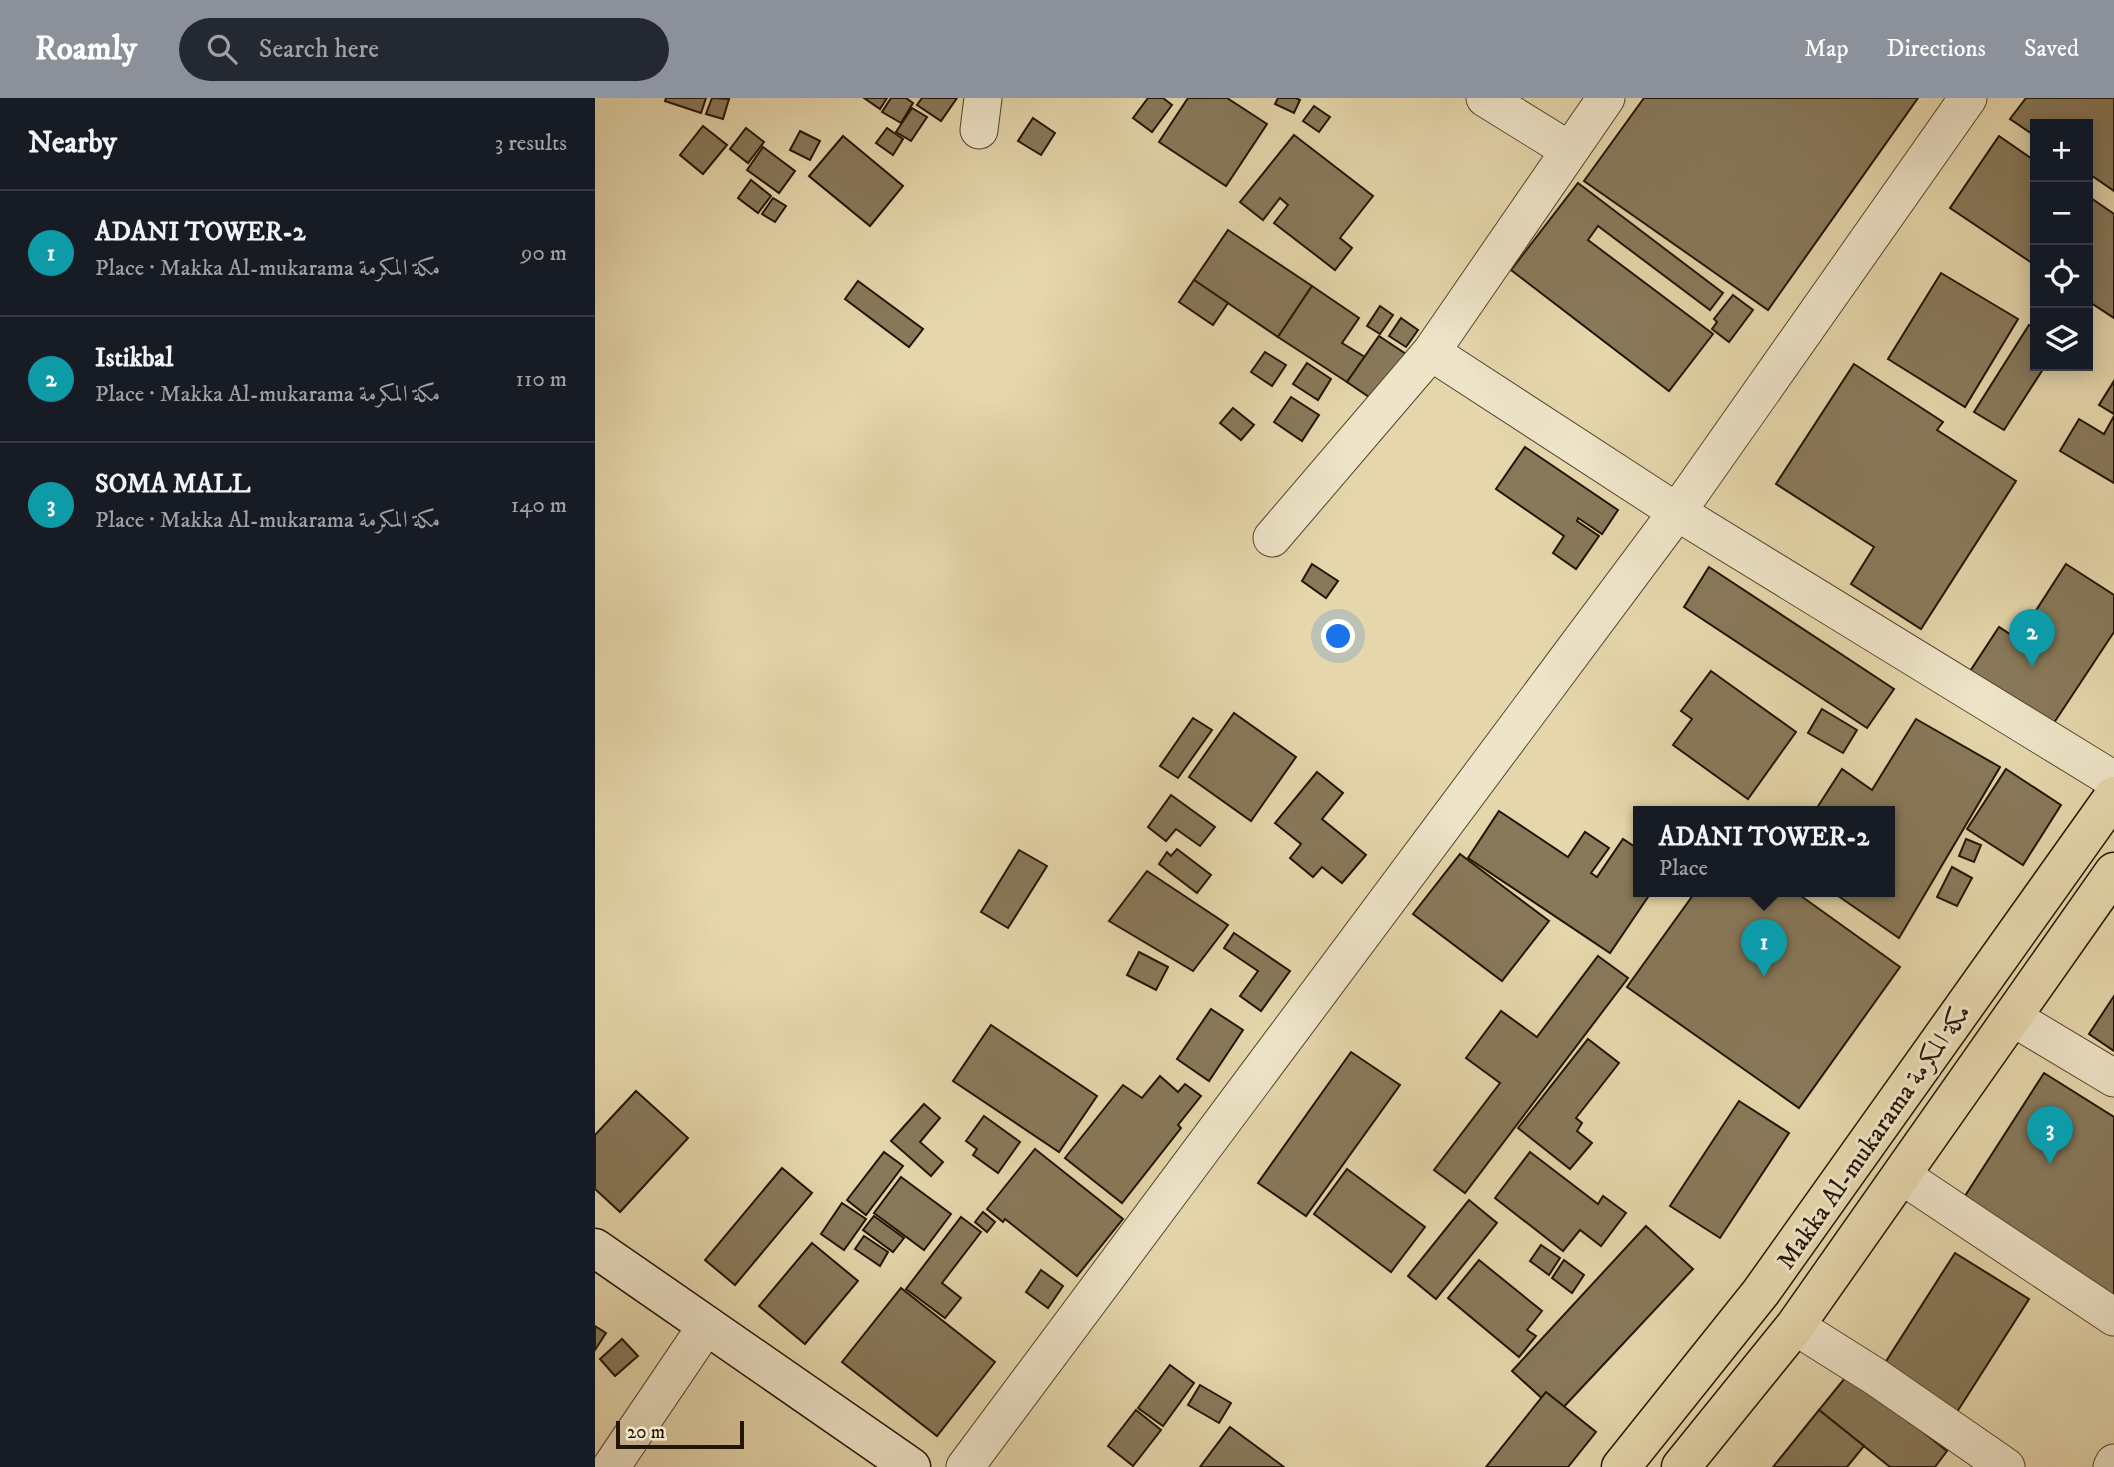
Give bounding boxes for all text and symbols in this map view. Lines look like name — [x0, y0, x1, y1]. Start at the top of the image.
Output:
search box — [179, 18, 669, 81]
text: Roamly — [35, 29, 137, 70]
icon: search — [203, 30, 241, 68]
text: Search here — [259, 33, 379, 66]
text: Map — [1804, 34, 1849, 64]
text: Directions — [1887, 34, 1986, 64]
text: Saved — [2024, 34, 2079, 64]
map controls — [2030, 119, 2093, 371]
button: + — [2030, 119, 2093, 182]
text: Nearby — [28, 125, 117, 162]
text: 3 results — [495, 129, 567, 158]
button: − — [2030, 182, 2093, 245]
text: ADANI TOWER-2 — [95, 216, 306, 249]
text: 1 — [47, 239, 55, 268]
text: 90 m — [521, 239, 567, 268]
button: locate — [2030, 245, 2093, 308]
text: Place · Makka Al-mukarama مكة المكرمة — [95, 254, 440, 283]
button: layers — [2030, 308, 2093, 371]
text: Istikbal — [95, 342, 173, 375]
text: 2 — [45, 365, 57, 394]
text: 110 m — [516, 365, 567, 394]
text: Place · Makka Al-mukarama مكة المكرمة — [95, 380, 440, 409]
text: SOMA MALL — [95, 468, 251, 501]
text: 3 — [47, 491, 55, 520]
text: 140 m — [511, 491, 567, 520]
text: Place · Makka Al-mukarama مكة المكرمة — [95, 506, 440, 535]
pin: 2 — [2009, 609, 2055, 667]
your location — [1321, 619, 1355, 653]
popup — [1633, 806, 1895, 897]
text: ADANI TOWER-2 — [1659, 821, 1869, 854]
text: Place — [1659, 854, 1708, 883]
pin: 1 — [1741, 919, 1787, 977]
street label: Makka Al-mukarama مكة المكرمة — [1770, 998, 1979, 1276]
pin: 3 — [2027, 1106, 2073, 1164]
scale bar — [616, 1418, 744, 1450]
text: 20 m — [627, 1421, 665, 1444]

